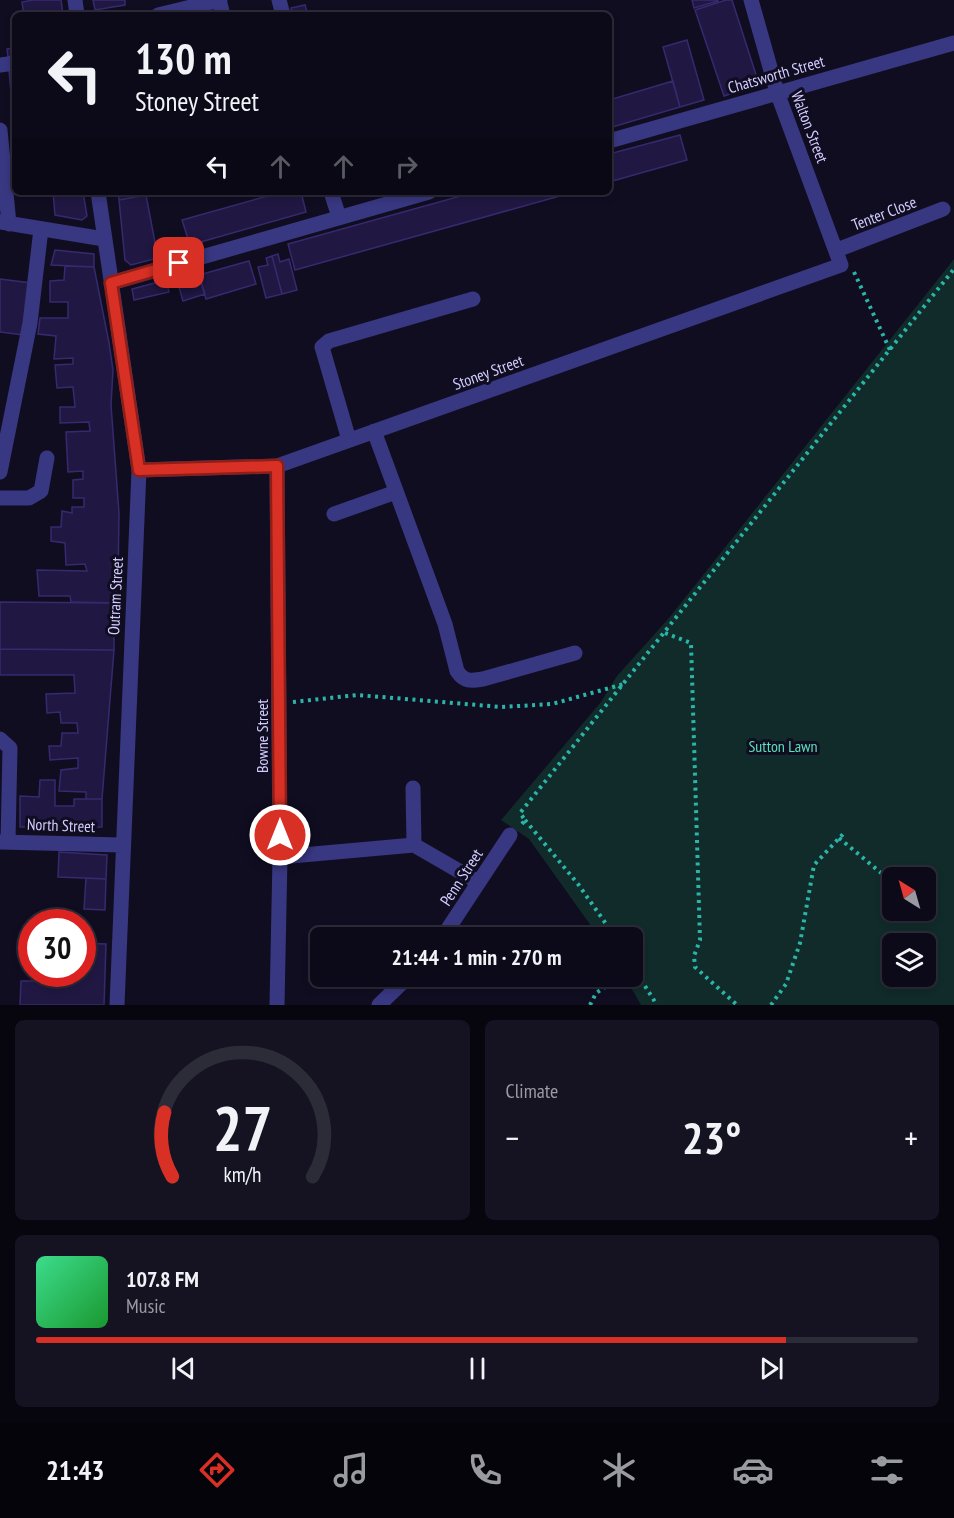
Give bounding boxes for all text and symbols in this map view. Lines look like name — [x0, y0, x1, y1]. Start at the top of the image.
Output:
text: 130 m — [135, 31, 232, 86]
icon: left — [36, 36, 114, 114]
street label: Chatsworth Street — [725, 51, 827, 97]
text: Stoney Street — [135, 84, 259, 118]
street label: Walton Street — [787, 88, 833, 166]
icon: left — [201, 150, 234, 183]
icon: ahead — [264, 150, 297, 183]
icon: ahead — [327, 150, 360, 183]
icon: right — [390, 150, 423, 183]
street label: Tenter Close — [849, 192, 919, 234]
pin — [153, 237, 204, 288]
icon: arrive — [162, 246, 195, 279]
street label: Stoney Street — [450, 350, 526, 394]
street label: Outram Street — [103, 556, 127, 635]
street label: Bowne Street — [252, 698, 272, 773]
park label: Sutton Lawn — [748, 736, 818, 756]
position arrow — [248, 803, 312, 867]
street label: North Street — [27, 814, 96, 836]
street label: Penn Street — [435, 844, 487, 909]
north arrow — [882, 867, 936, 921]
map controls — [882, 867, 936, 987]
speed limit sign: 30 — [18, 909, 96, 987]
button: layers — [882, 933, 936, 987]
text: 21:44 · 1 min · 270 m — [391, 943, 562, 971]
text: Climate — [506, 1078, 558, 1104]
text: 27 — [212, 1087, 272, 1168]
text: 23° — [682, 1108, 741, 1166]
text: − — [506, 1116, 519, 1159]
text: + — [904, 1116, 918, 1159]
text: km/h — [223, 1160, 261, 1188]
text: 107.8 FM — [126, 1265, 199, 1293]
text: Music — [126, 1293, 166, 1319]
icon: previous — [167, 1352, 200, 1385]
icon: pause — [461, 1352, 494, 1385]
icon: next — [755, 1352, 788, 1385]
icon: directions — [196, 1449, 238, 1491]
icon: music — [330, 1449, 372, 1491]
icon: phone — [464, 1449, 506, 1491]
icon: climate — [598, 1449, 640, 1491]
icon: car — [732, 1449, 774, 1491]
icon: filters — [866, 1449, 908, 1491]
text: 21:43 — [46, 1453, 104, 1487]

